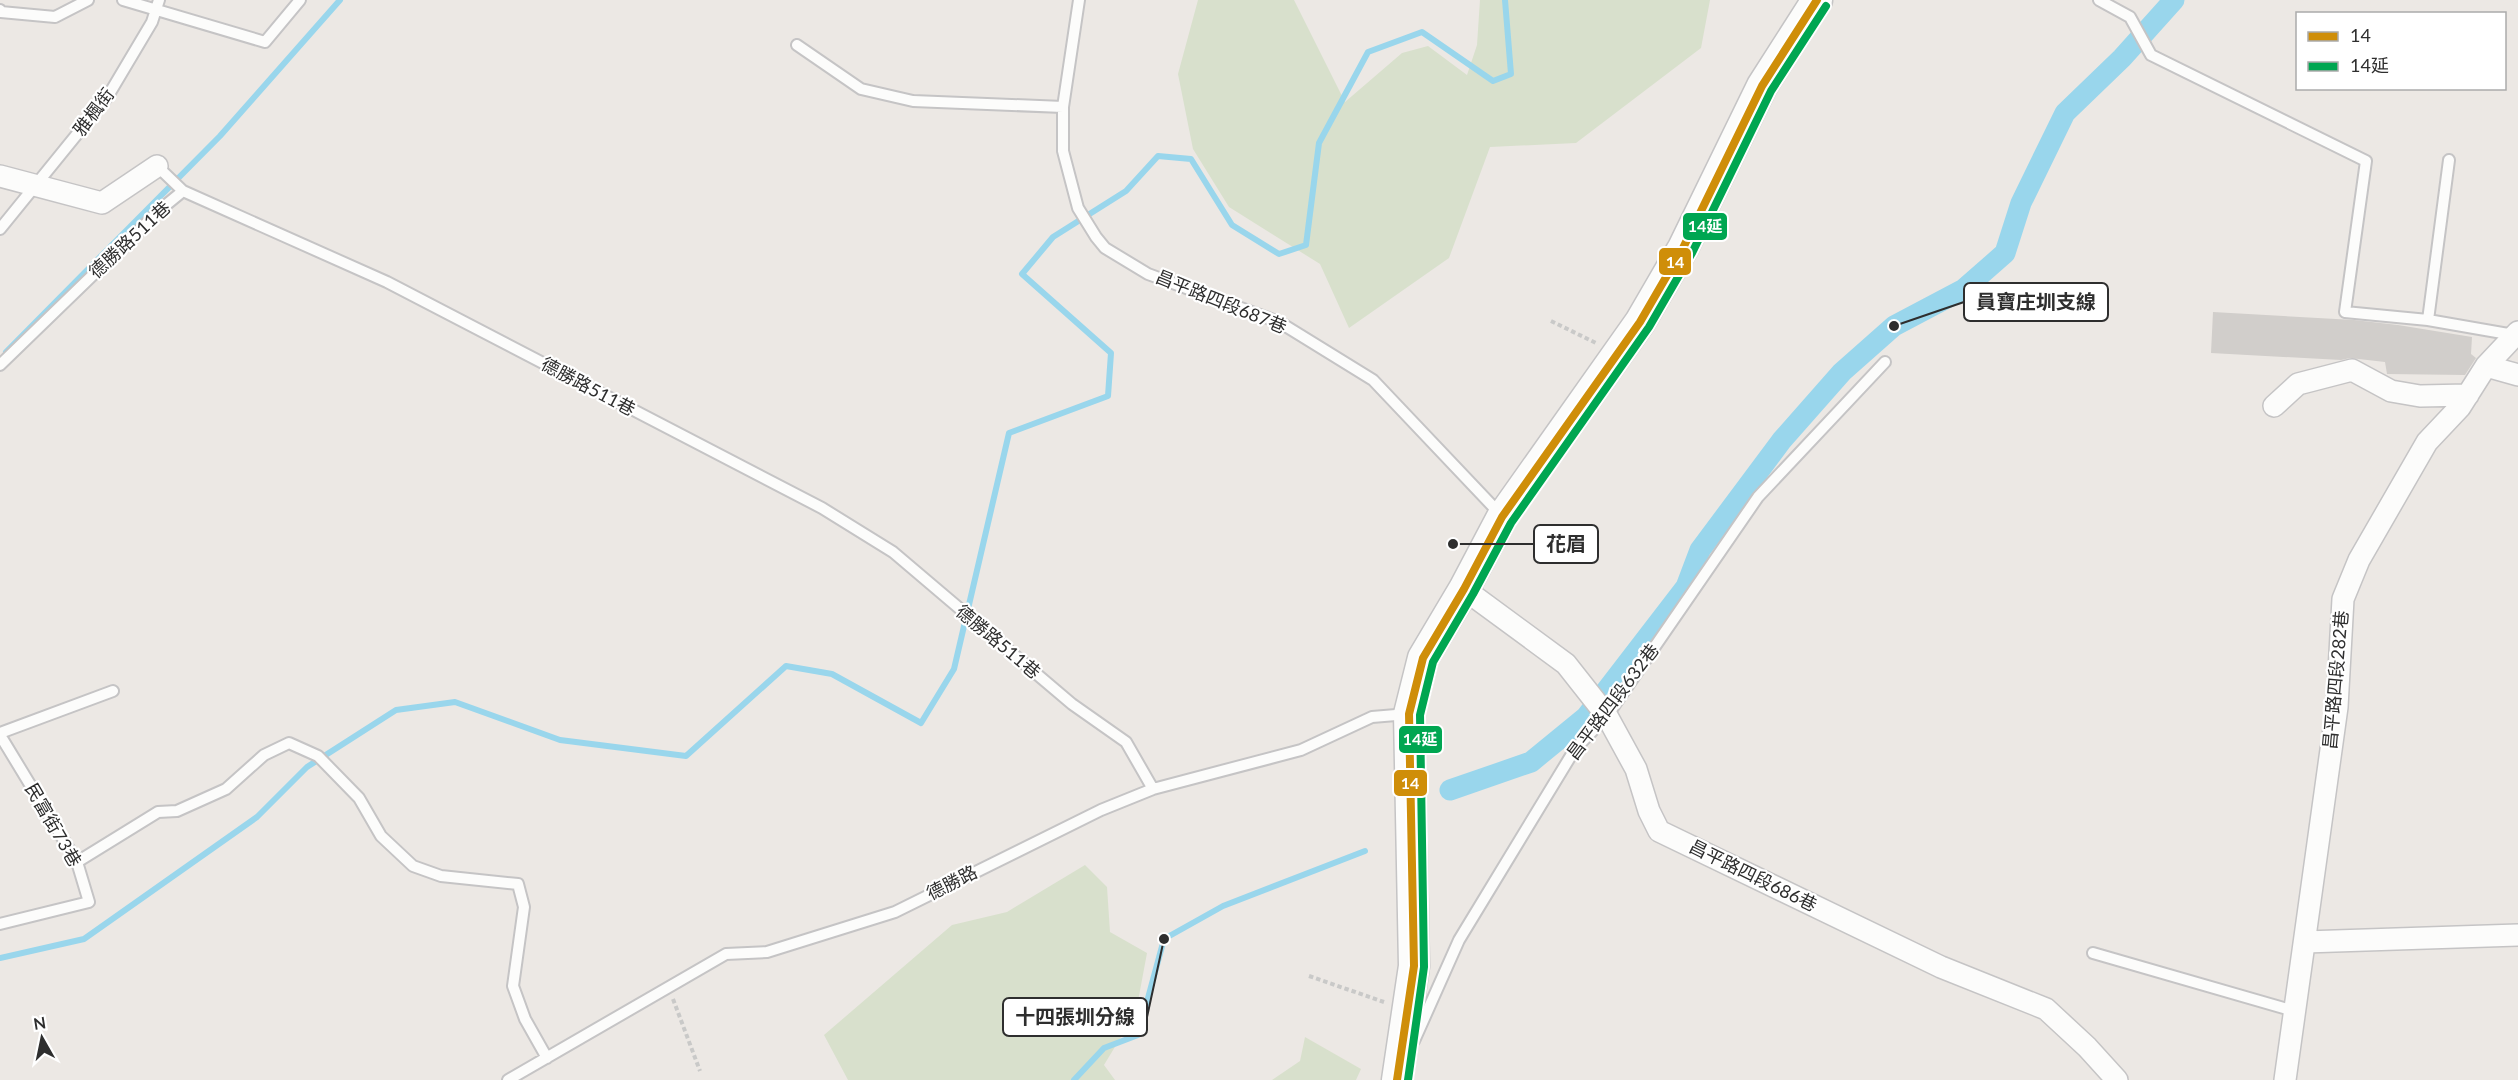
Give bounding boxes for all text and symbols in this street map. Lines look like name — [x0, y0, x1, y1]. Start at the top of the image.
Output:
legend — [2296, 12, 2506, 90]
text: 14 — [2350, 24, 2371, 46]
text: 14延 — [2350, 54, 2389, 76]
street label: 雅楓街 — [68, 83, 118, 140]
street label: 德勝路511巷 — [84, 196, 175, 283]
line badge: 14延 — [1682, 212, 1728, 241]
text: 14延 — [1688, 216, 1722, 235]
line badge: 14 — [1658, 247, 1692, 276]
text: 14 — [1666, 252, 1684, 271]
street label: 昌平路四段687巷 — [1153, 265, 1290, 337]
callout: 員寶庄圳支線 — [1964, 283, 2108, 321]
text: 員寶庄圳支線 — [1976, 289, 2096, 313]
street label: 德勝路511巷 — [538, 352, 639, 420]
callout: 花眉 — [1534, 525, 1598, 563]
text: 花眉 — [1546, 531, 1586, 555]
street label: 德勝路511巷 — [952, 600, 1045, 683]
street label: 昌平路四段282巷 — [2318, 610, 2352, 750]
street label: 昌平路四段632巷 — [1561, 639, 1663, 764]
line badge: 14延 — [1398, 725, 1443, 754]
text: 14延 — [1403, 729, 1437, 748]
line badge: 14 — [1393, 769, 1428, 797]
text: 14 — [1401, 773, 1419, 792]
street label: 民富街73巷 — [21, 779, 87, 870]
street label: 昌平路四段686巷 — [1686, 835, 1821, 916]
street label: 德勝路 — [922, 860, 981, 904]
callout: 十四張圳分線 — [1003, 998, 1147, 1036]
text: 十四張圳分線 — [1015, 1004, 1135, 1028]
north arrow — [12, 1008, 72, 1068]
text: N — [32, 1012, 47, 1033]

